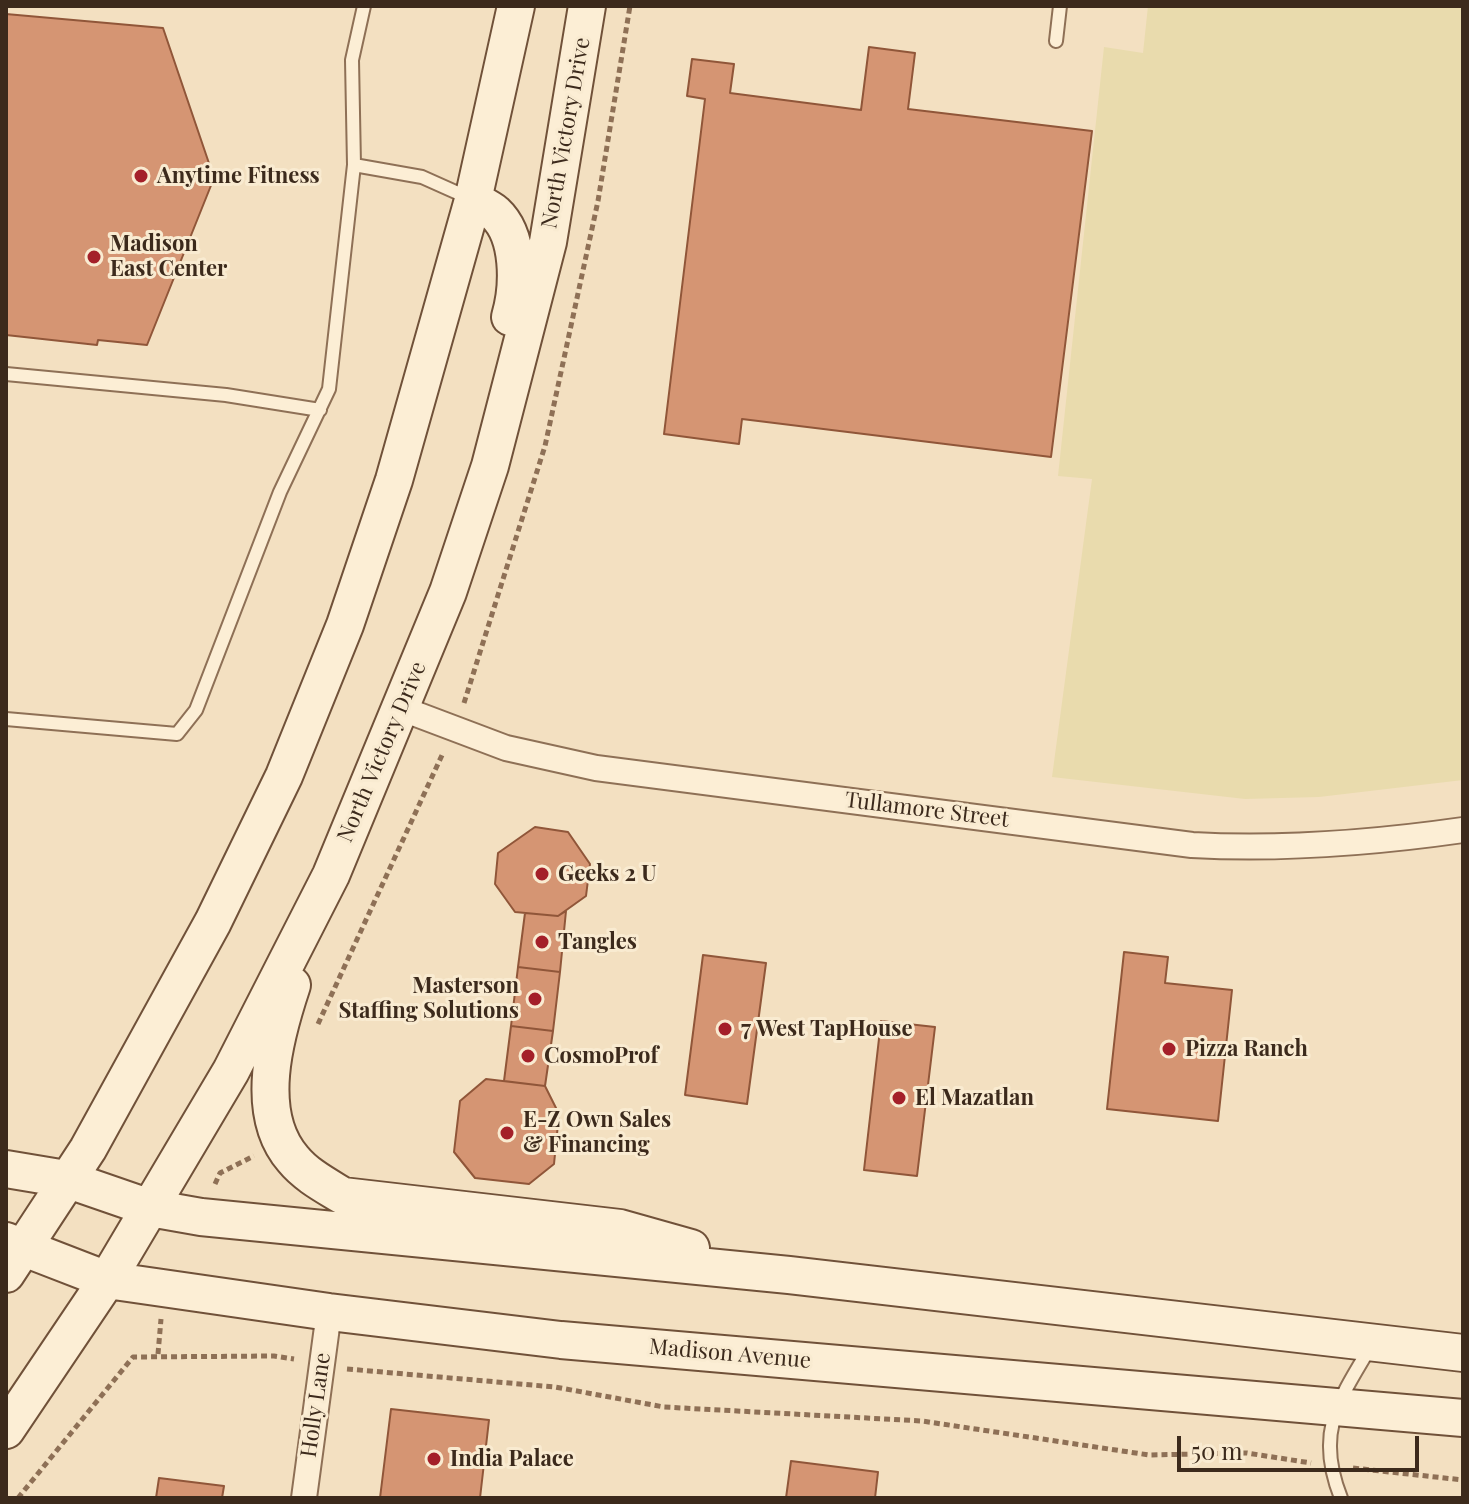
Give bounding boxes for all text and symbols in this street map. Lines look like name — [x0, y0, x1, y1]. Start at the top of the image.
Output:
street label: North Victory Drive — [536, 35, 596, 231]
place label: Anytime Fitness — [157, 163, 320, 189]
marker: Anytime Fitness — [132, 167, 150, 185]
place label: Madison East Center — [110, 231, 227, 282]
marker: Madison East Center — [85, 248, 103, 266]
street label: North Victory Drive — [332, 658, 432, 846]
street label: Tullamore Street — [843, 787, 1011, 833]
place label: Geeks 2 U — [558, 861, 656, 887]
marker: Geeks 2 U — [533, 865, 551, 883]
place label: Tangles — [558, 929, 637, 955]
marker: Tangles — [533, 933, 551, 951]
place label: Masterson Staffing Solutions — [338, 973, 519, 1024]
marker: Masterson Staffing Solutions — [526, 990, 544, 1008]
place label: 7 West TapHouse — [741, 1016, 913, 1042]
marker: 7 West TapHouse — [716, 1020, 734, 1038]
place label: Pizza Ranch — [1185, 1036, 1308, 1062]
marker: Pizza Ranch — [1160, 1040, 1178, 1058]
place label: CosmoProf — [544, 1043, 658, 1069]
marker: CosmoProf — [519, 1047, 537, 1065]
place label: El Mazatlan — [915, 1085, 1034, 1111]
marker: El Mazatlan — [890, 1089, 908, 1107]
place label: E-Z Own Sales & Financing — [523, 1107, 671, 1158]
marker: E-Z Own Sales & Financing — [498, 1124, 516, 1142]
street label: Madison Avenue — [648, 1334, 812, 1374]
street label: Holly Lane — [296, 1351, 336, 1459]
scale bar — [1181, 1420, 1423, 1470]
text: 50 m — [1191, 1434, 1243, 1466]
place label: India Palace — [450, 1446, 574, 1472]
marker: India Palace — [425, 1450, 443, 1468]

